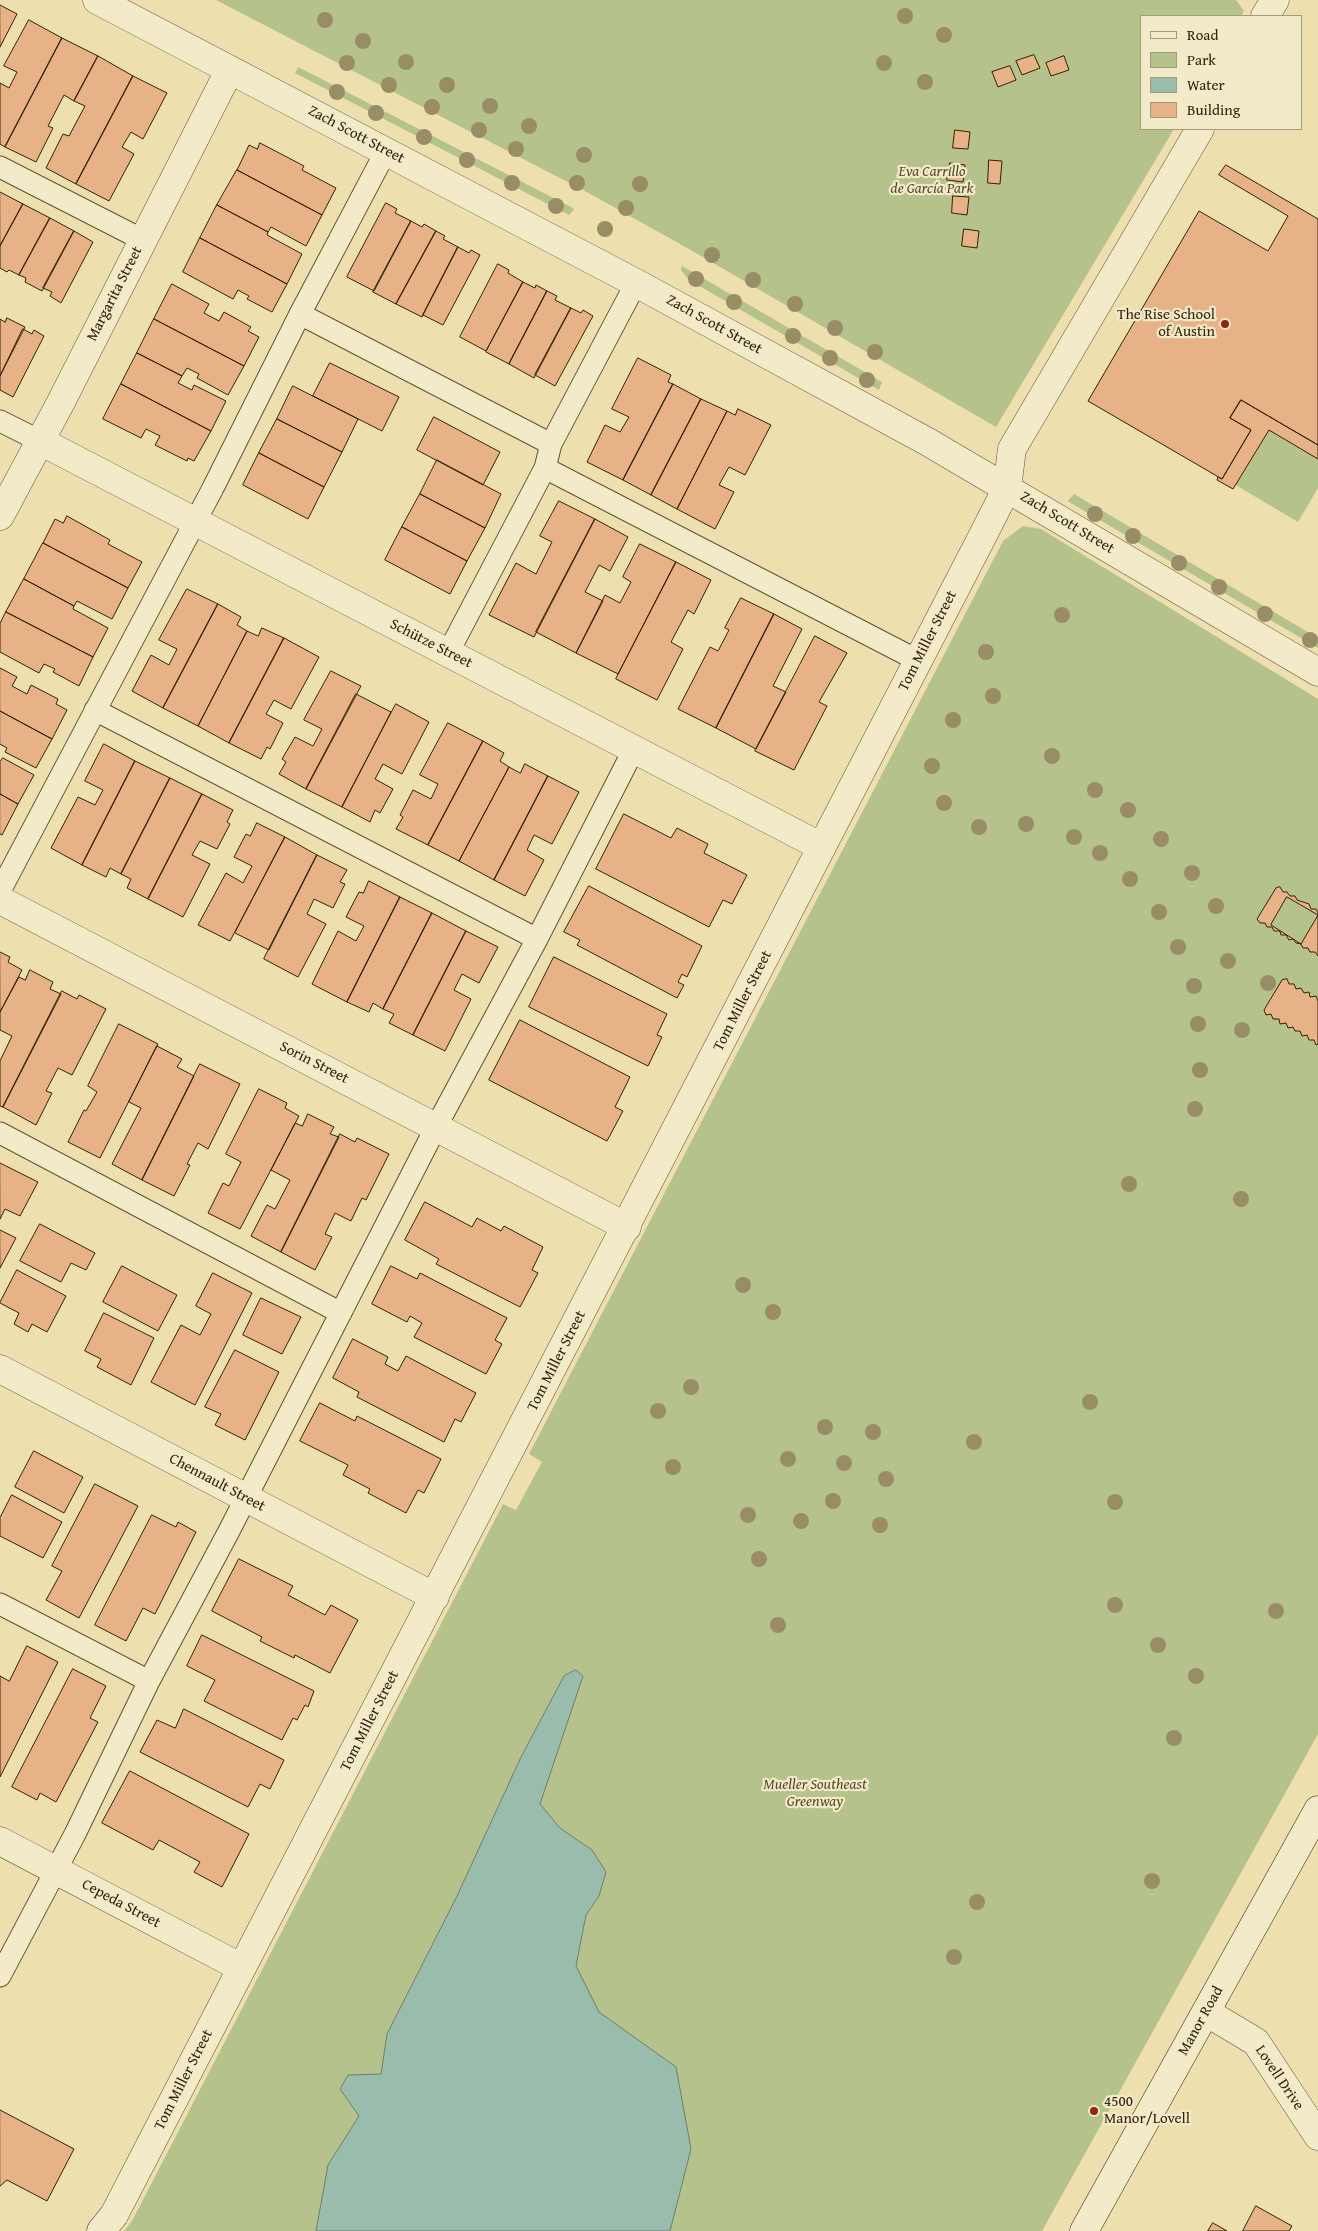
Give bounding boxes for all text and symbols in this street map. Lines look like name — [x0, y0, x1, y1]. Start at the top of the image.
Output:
legend — [1140, 15, 1303, 130]
text: Road — [1187, 24, 1218, 45]
text: Park — [1187, 49, 1216, 70]
text: Water — [1187, 74, 1225, 95]
text: Building — [1187, 99, 1240, 120]
street label: Zach Scott Street — [305, 102, 407, 168]
park label: Eva Carrillo de García Park — [891, 163, 973, 198]
street label: Margarita Street — [83, 244, 147, 344]
street label: Zach Scott Street — [663, 291, 765, 359]
place label: The Rise School of Austin — [1117, 306, 1215, 341]
marker: The Rise School of Austin — [1219, 318, 1231, 330]
street label: Zach Scott Street — [1017, 488, 1117, 558]
street label: Tom Miller Street — [895, 588, 961, 694]
street label: Schütze Street — [387, 615, 475, 673]
street label: Tom Miller Street — [710, 948, 776, 1054]
street label: Sorin Street — [276, 1038, 352, 1088]
street label: Tom Miller Street — [524, 1308, 590, 1414]
street label: Chennault Street — [166, 1450, 268, 1516]
street label: Tom Miller Street — [337, 1668, 403, 1774]
park label: Mueller Southeast Greenway — [763, 1776, 867, 1811]
street label: Cepeda Street — [79, 1876, 163, 1932]
street label: Manor Road — [1175, 1983, 1227, 2059]
street label: Tom Miller Street — [151, 2027, 217, 2133]
street label: Lovell Drive — [1251, 2042, 1307, 2114]
place label: 4500 Manor/Lovell — [1104, 2093, 1190, 2128]
marker: 4500 Manor/Lovell — [1088, 2105, 1100, 2117]

